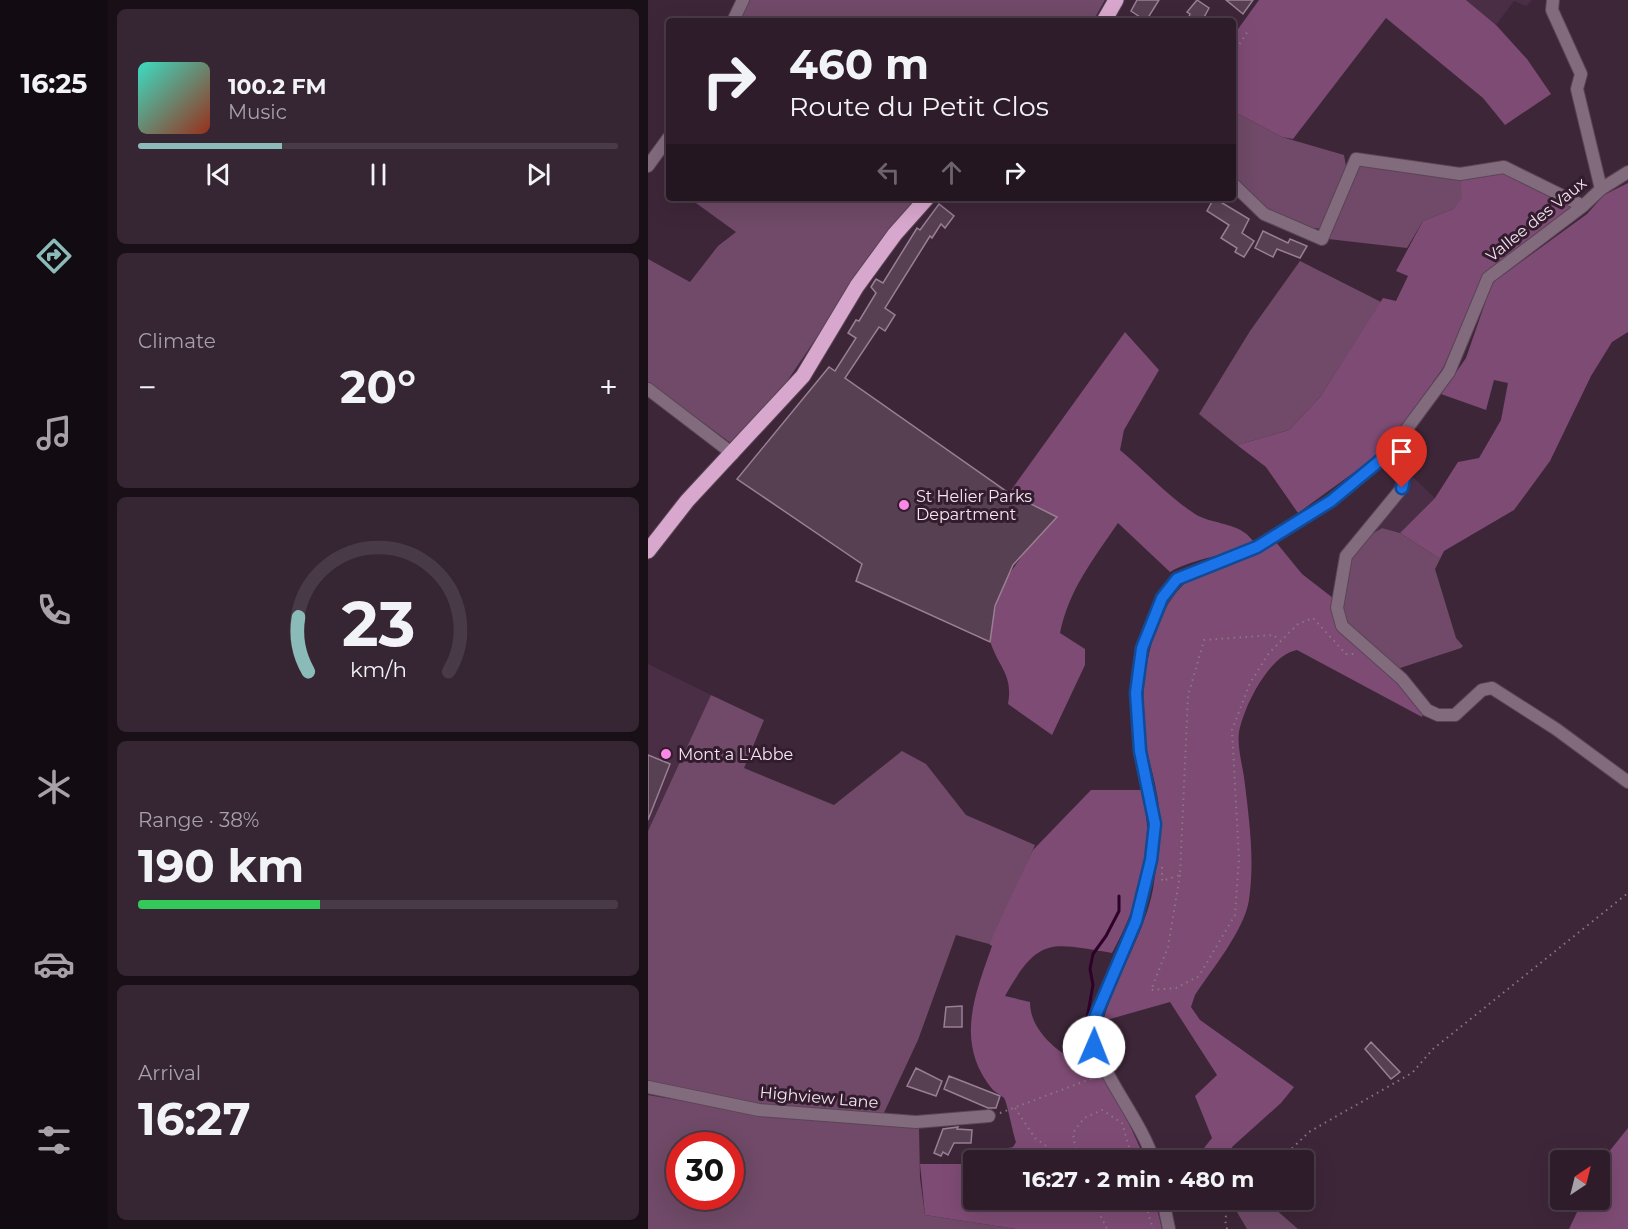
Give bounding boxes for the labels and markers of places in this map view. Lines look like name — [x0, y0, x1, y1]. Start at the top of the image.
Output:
pin — [1376, 426, 1427, 488]
place label: St Helier Parks Department — [916, 487, 1032, 524]
marker: St Helier Parks Department — [897, 498, 911, 512]
place label: Mont a L'Abbe — [678, 745, 793, 764]
marker: Mont a L'Abbe — [659, 747, 673, 761]

